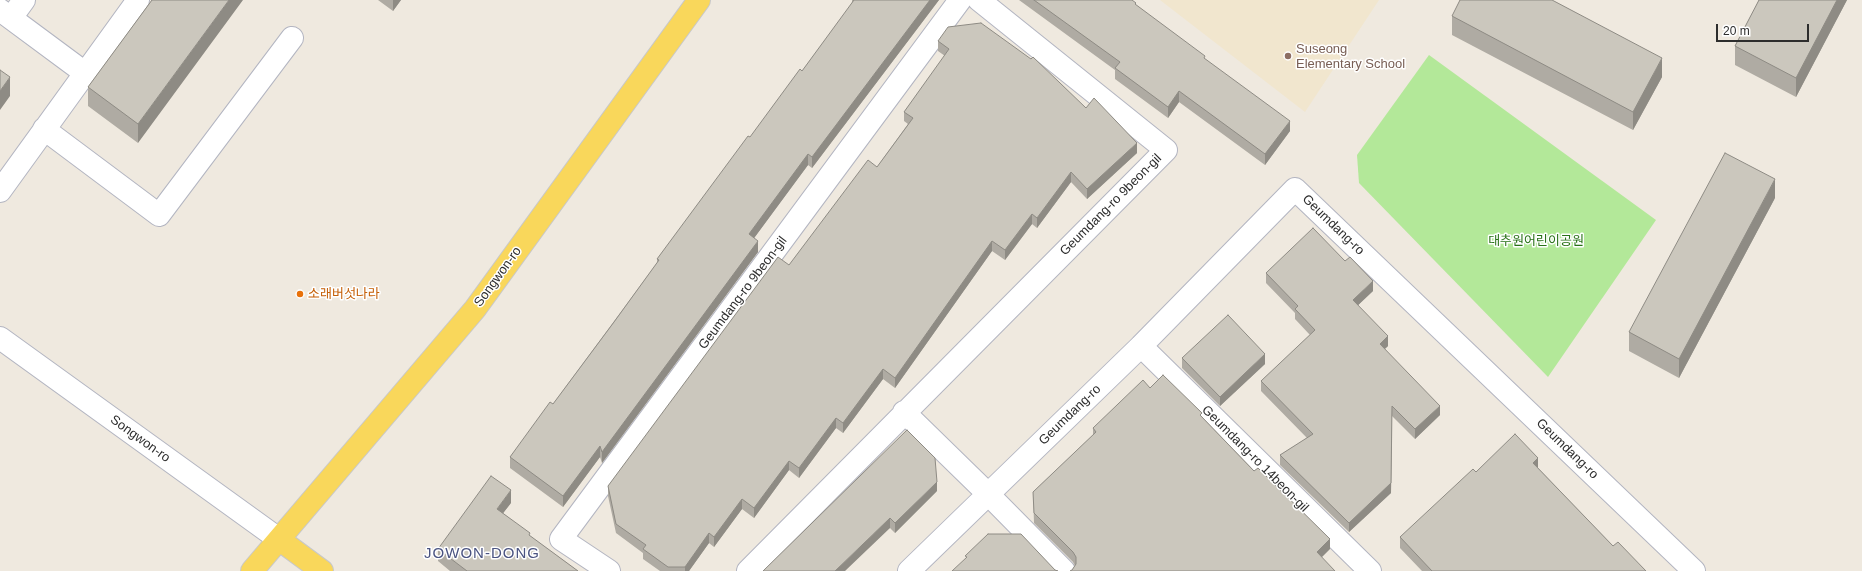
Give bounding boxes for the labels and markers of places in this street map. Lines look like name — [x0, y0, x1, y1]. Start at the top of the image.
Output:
place label: Suseong Elementary School — [1296, 41, 1405, 72]
marker: Suseong Elementary School — [1283, 51, 1293, 61]
place label: 소래버섯나라 — [308, 286, 380, 302]
marker: 소래버섯나라 — [295, 289, 305, 299]

